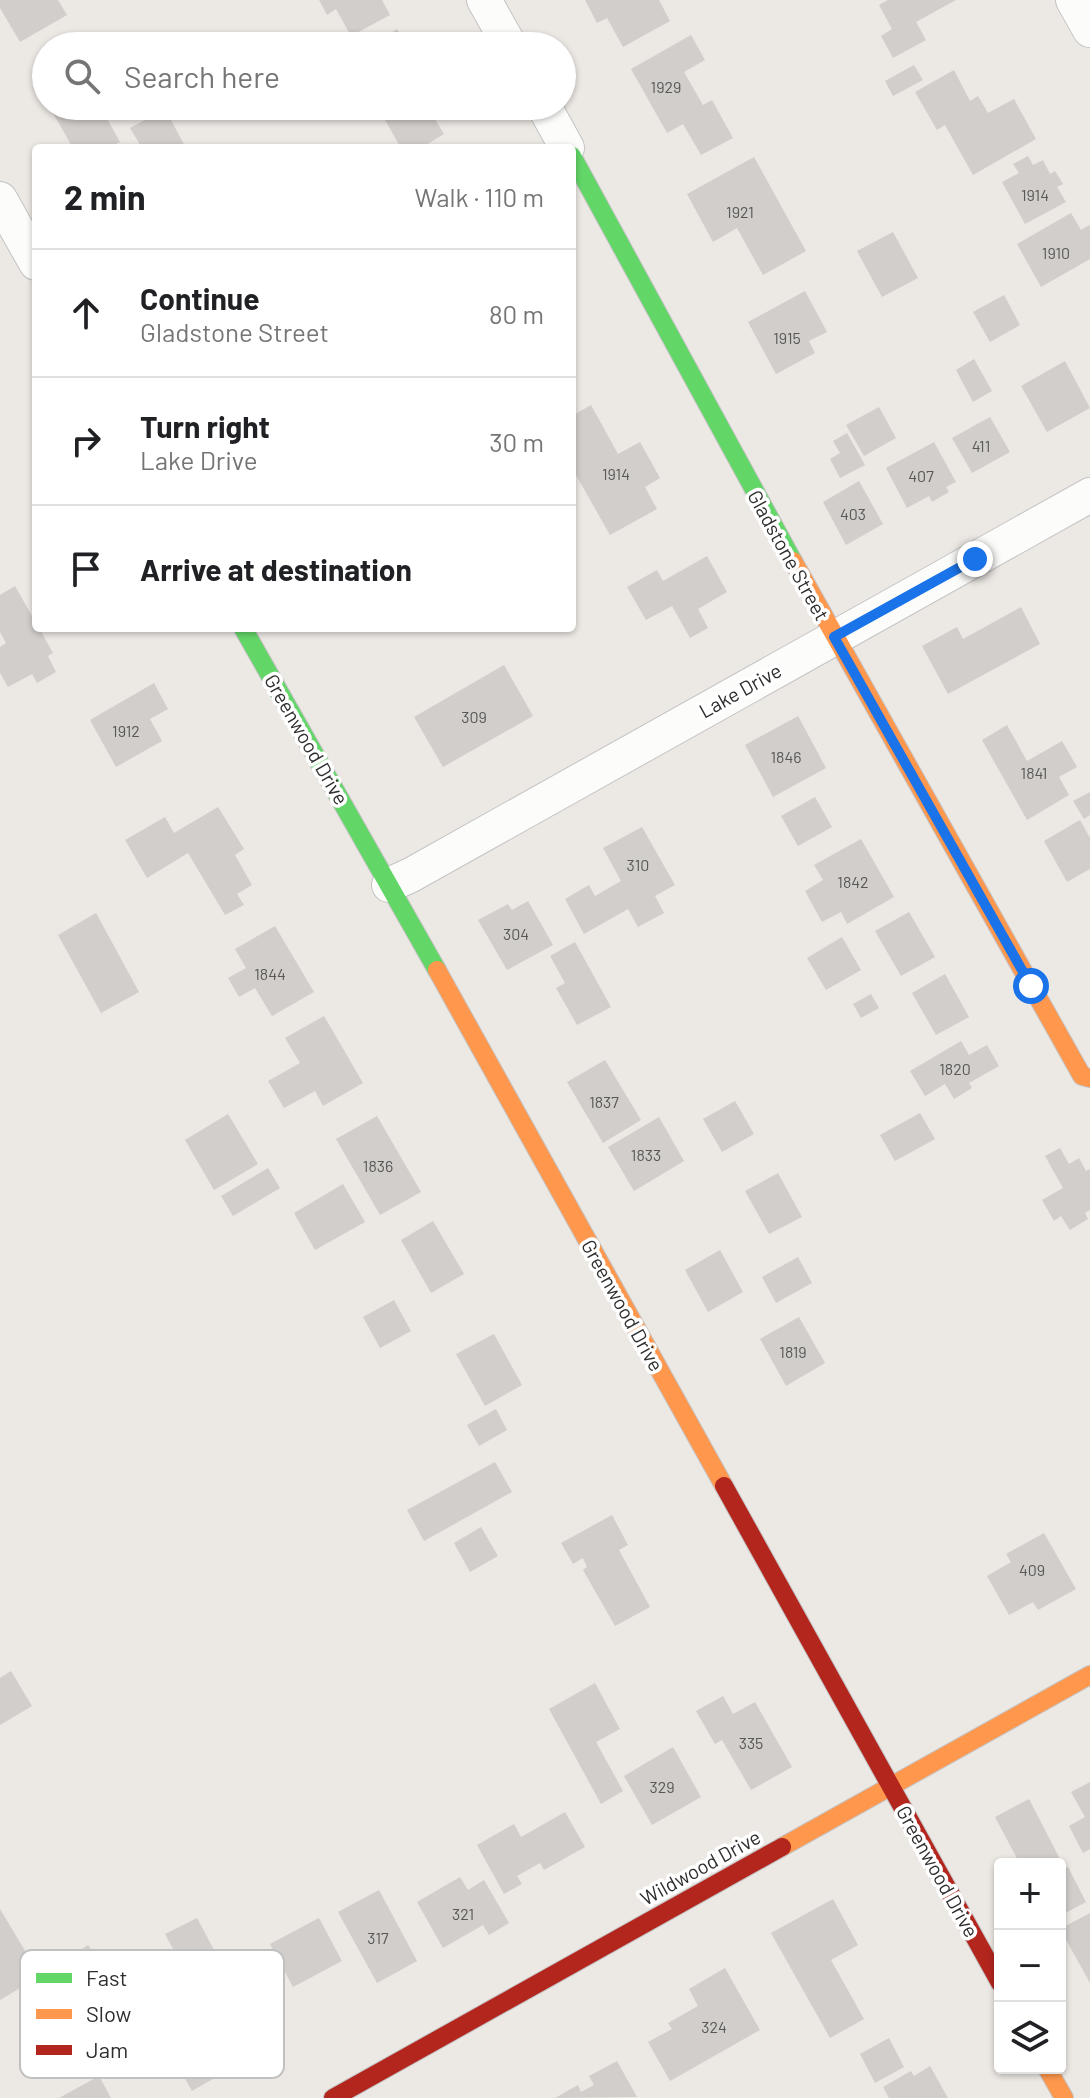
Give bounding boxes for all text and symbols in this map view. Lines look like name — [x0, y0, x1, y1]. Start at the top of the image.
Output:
search box — [32, 32, 576, 120]
icon: search — [60, 54, 104, 98]
text: Search here — [124, 58, 280, 94]
house number: 1929 — [651, 77, 681, 96]
text: 2 min — [64, 176, 146, 217]
text: Walk · 110 m — [415, 181, 544, 212]
house number: 1914 — [1021, 185, 1049, 204]
house number: 1921 — [726, 202, 754, 221]
house number: 1910 — [1042, 243, 1070, 262]
text: Continue — [140, 280, 260, 316]
icon: ahead — [64, 291, 108, 335]
text: 80 m — [489, 298, 544, 329]
text: Gladstone Street — [140, 316, 329, 347]
house number: 1915 — [773, 328, 801, 347]
text: Turn right — [140, 408, 270, 444]
icon: right — [64, 419, 108, 463]
text: 30 m — [489, 426, 544, 457]
house number: 411 — [972, 436, 990, 455]
text: Lake Drive — [140, 444, 258, 475]
house number: 1914 — [602, 464, 630, 483]
house number: 407 — [908, 466, 934, 485]
street label: Gladstone Street — [743, 486, 835, 624]
house number: 403 — [840, 504, 866, 523]
route end — [957, 541, 993, 577]
icon: arrive — [64, 547, 108, 591]
text: Arrive at destination — [140, 551, 412, 587]
street label: Lake Drive — [695, 658, 785, 722]
street label: Greenwood Drive — [260, 669, 354, 809]
house number: 309 — [461, 707, 487, 726]
house number: 1912 — [112, 721, 140, 740]
house number: 1846 — [771, 747, 802, 766]
house number: 1841 — [1021, 763, 1047, 782]
house number: 310 — [627, 855, 649, 874]
house number: 1842 — [837, 872, 869, 891]
house number: 304 — [503, 924, 529, 943]
house number: 1844 — [254, 964, 286, 983]
route start — [1013, 968, 1049, 1004]
house number: 1820 — [939, 1059, 971, 1078]
house number: 1837 — [589, 1092, 619, 1111]
house number: 1833 — [631, 1145, 661, 1164]
house number: 1836 — [363, 1156, 393, 1175]
street label: Greenwood Drive — [577, 1235, 669, 1375]
house number: 1819 — [779, 1342, 807, 1361]
house number: 409 — [1019, 1560, 1045, 1579]
house number: 335 — [739, 1733, 763, 1752]
house number: 329 — [649, 1777, 675, 1796]
street label: Greenwood Drive — [892, 1801, 984, 1941]
street label: Wildwood Drive — [636, 1824, 764, 1910]
map controls — [994, 1858, 1066, 2074]
button: + — [994, 1858, 1066, 1930]
house number: 321 — [452, 1904, 474, 1923]
house number: 317 — [367, 1928, 389, 1947]
button: − — [994, 1930, 1066, 2002]
legend — [20, 1950, 284, 2078]
text: Fast — [86, 1964, 128, 1990]
text: Slow — [86, 2000, 131, 2026]
button: layers — [994, 2002, 1066, 2074]
house number: 324 — [701, 2017, 727, 2036]
text: Jam — [86, 2036, 128, 2062]

